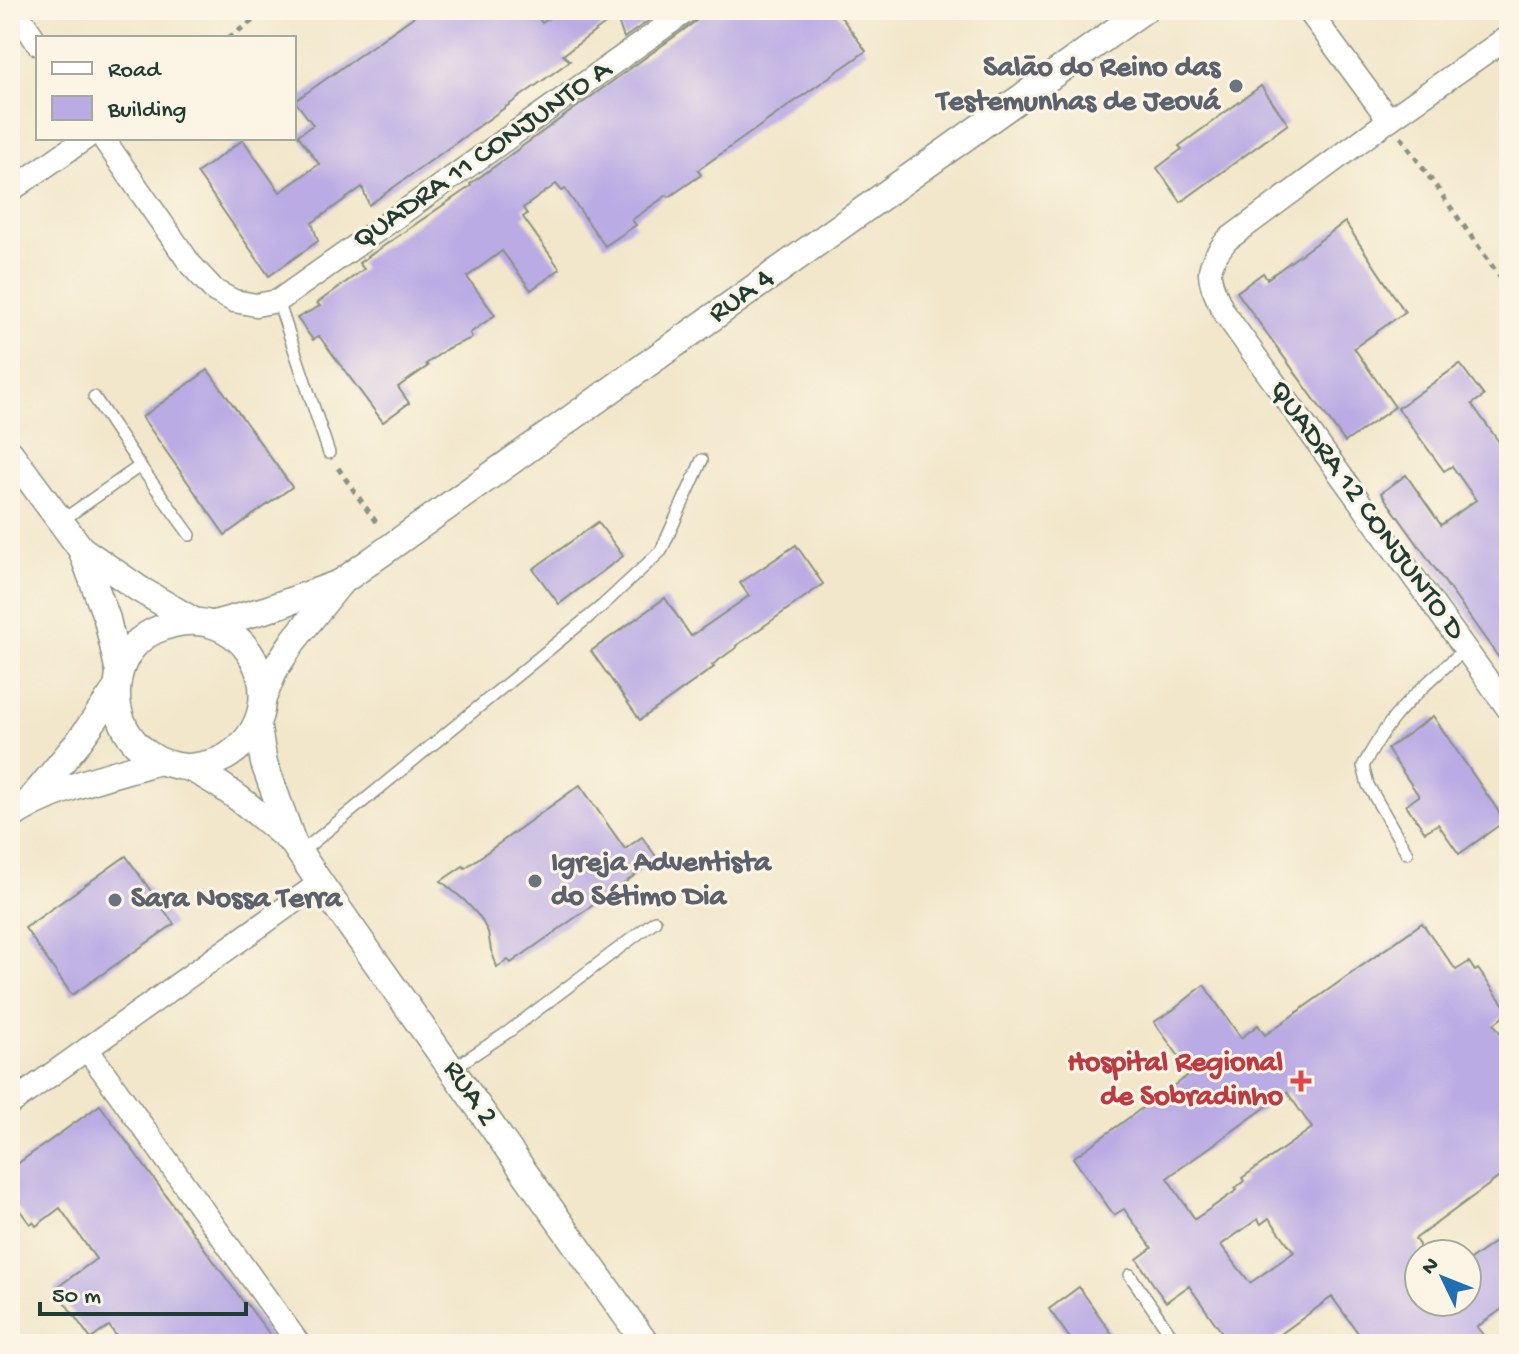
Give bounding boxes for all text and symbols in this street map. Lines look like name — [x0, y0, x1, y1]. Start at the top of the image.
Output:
legend — [36, 36, 296, 140]
place label: Salão do Reino das Testemunhas de Jeová — [935, 52, 1222, 121]
street label: QUADRA 11 CONJUNTO A — [347, 53, 620, 259]
text: Road — [108, 57, 162, 86]
marker: Salão do Reino das Testemunhas de Jeová — [1227, 77, 1245, 95]
text: Building — [107, 97, 186, 126]
street label: RUA 4 — [702, 262, 782, 332]
street label: QUADRA 12 CONJUNTO D — [1260, 374, 1472, 648]
place label: Igreja Adventista do Sétimo Dia — [551, 847, 772, 916]
marker: Igreja Adventista do Sétimo Dia — [526, 872, 544, 890]
place label: Sara Nossa Terra — [131, 883, 343, 918]
marker: Sara Nossa Terra — [106, 891, 124, 909]
place label: Hospital Regional de Sobradinho — [1068, 1047, 1283, 1116]
street label: RUA 2 — [434, 1054, 504, 1134]
marker: Hospital Regional de Sobradinho — [1290, 1070, 1312, 1092]
north arrow — [1403, 1238, 1483, 1318]
text: N — [1417, 1253, 1446, 1281]
scale bar — [40, 1266, 246, 1316]
text: 50 m — [52, 1283, 101, 1312]

